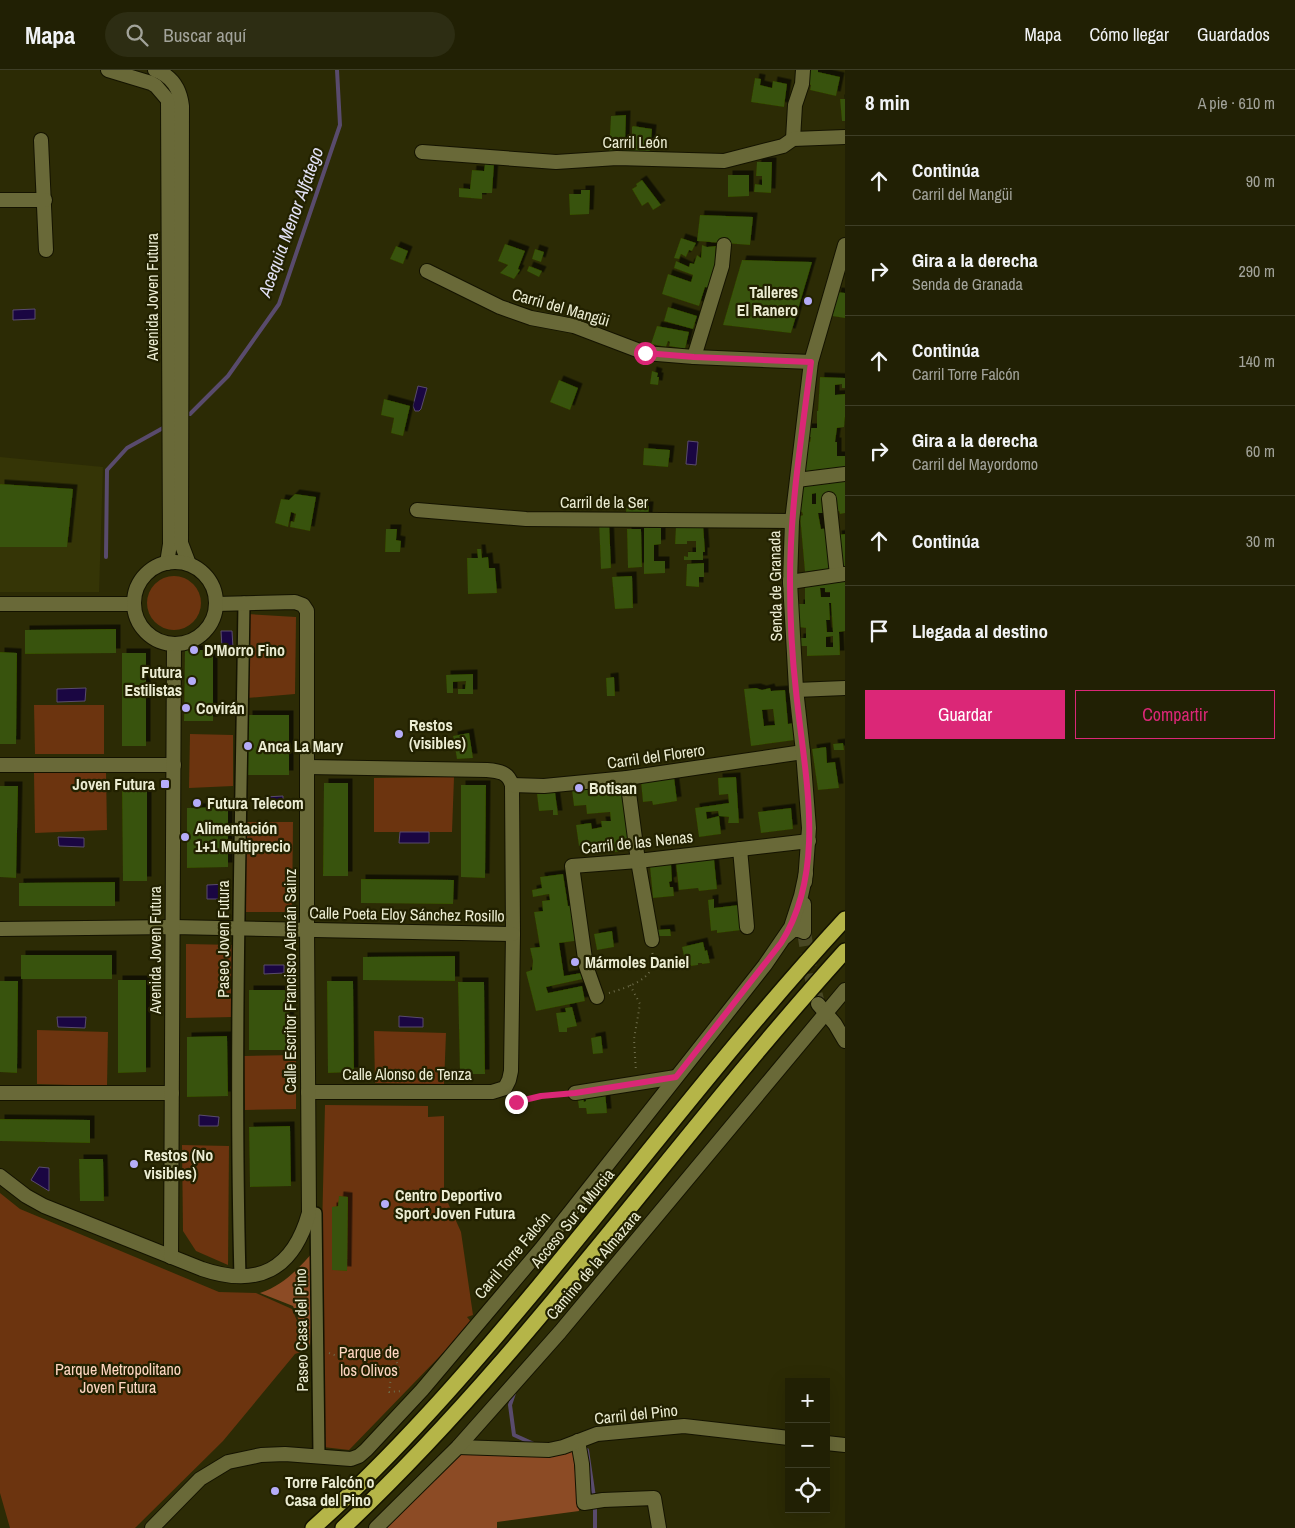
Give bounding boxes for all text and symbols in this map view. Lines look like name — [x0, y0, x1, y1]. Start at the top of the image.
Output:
search box — [105, 12, 455, 57]
text: Mapa — [25, 19, 75, 51]
icon: search — [123, 21, 151, 49]
text: Buscar aquí — [163, 22, 246, 48]
text: Mapa — [1024, 22, 1061, 47]
text: Cómo llegar — [1089, 22, 1169, 47]
text: Guardados — [1197, 22, 1270, 47]
text: 8 min — [865, 88, 910, 117]
text: A pie · 610 m — [1198, 92, 1275, 114]
street label: Carril León — [603, 131, 667, 153]
water label: Acequia Menor Alfatego — [252, 144, 329, 301]
text: Continúa — [912, 157, 980, 183]
icon: ahead — [865, 167, 893, 195]
text: 90 m — [1246, 170, 1275, 192]
text: Carril del Mangüi — [912, 183, 1013, 205]
street label: Avenida Joven Futura — [141, 232, 163, 362]
text: Gira a la derecha — [912, 247, 1038, 273]
icon: right — [865, 257, 893, 285]
text: 290 m — [1239, 260, 1275, 282]
text: Senda de Granada — [912, 273, 1023, 295]
place label: Talleres El Ranero — [737, 281, 798, 321]
street label: Carril del Mangüi — [510, 283, 612, 331]
marker: Talleres El Ranero — [802, 295, 814, 307]
text: Continúa — [912, 337, 980, 363]
route start — [634, 342, 657, 365]
icon: ahead — [865, 347, 893, 375]
text: 140 m — [1239, 350, 1275, 372]
text: Carril Torre Falcón — [912, 363, 1020, 385]
text: Gira a la derecha — [912, 427, 1038, 453]
icon: right — [865, 437, 893, 465]
text: 60 m — [1246, 440, 1275, 462]
text: Carril del Mayordomo — [912, 453, 1038, 475]
street label: Carril de la Ser — [560, 491, 649, 513]
icon: ahead — [865, 527, 893, 555]
text: Continúa — [912, 528, 980, 554]
street label: Senda de Granada — [763, 530, 787, 642]
text: 30 m — [1246, 530, 1275, 552]
icon: arrive — [865, 617, 893, 645]
text: Llegada al destino — [912, 618, 1048, 644]
place label: D'Morro Fino — [204, 639, 285, 661]
marker: D'Morro Fino — [188, 644, 200, 656]
place label: Futura Estilistas — [124, 661, 183, 701]
marker: Futura Estilistas — [186, 675, 198, 687]
button: Guardar — [865, 690, 1065, 739]
button: Compartir — [1075, 690, 1275, 739]
place label: Covirán — [196, 697, 245, 719]
marker: Covirán — [180, 702, 192, 714]
place label: Restos (visibles) — [409, 714, 466, 754]
marker: Restos (visibles) — [393, 728, 405, 740]
place label: Anca La Mary — [258, 735, 344, 757]
street label: Carril del Florero — [606, 738, 706, 774]
marker: Anca La Mary — [242, 740, 254, 752]
place label: Joven Futura — [73, 773, 156, 795]
place label: Botisan — [589, 777, 637, 799]
marker: Joven Futura — [159, 778, 171, 790]
marker: Botisan — [573, 782, 585, 794]
place label: Futura Telecom — [207, 792, 304, 814]
marker: Futura Telecom — [191, 797, 203, 809]
place label: Alimentación 1+1 Multiprecio — [195, 817, 291, 857]
street label: Carril de las Nenas — [580, 825, 694, 859]
marker: Alimentación 1+1 Multiprecio — [179, 831, 191, 843]
street label: Calle Escritor Francisco Alemán Sainz — [279, 868, 301, 1093]
street label: Paseo Joven Futura — [212, 880, 234, 998]
street label: Avenida Joven Futura — [144, 885, 166, 1015]
street label: Calle Poeta Eloy Sánchez Rosillo — [309, 901, 505, 927]
place label: Mármoles Daniel — [585, 951, 689, 973]
marker: Mármoles Daniel — [569, 956, 581, 968]
street label: Calle Alonso de Tenza — [342, 1063, 472, 1085]
route end — [505, 1091, 528, 1114]
place label: Restos (No visibles) — [144, 1144, 213, 1184]
marker: Restos (No visibles) — [128, 1158, 140, 1170]
street label: Acceso Sur a Murcia — [525, 1163, 619, 1273]
place label: Centro Deportivo Sport Joven Futura — [395, 1184, 516, 1224]
marker: Centro Deportivo Sport Joven Futura — [379, 1198, 391, 1210]
street label: Camino de la Almazara — [541, 1205, 646, 1324]
street label: Carril Torre Falcón — [469, 1207, 555, 1303]
street label: Paseo Casa del Pino — [289, 1268, 313, 1392]
park label: Parque de los Olivos — [339, 1341, 399, 1381]
park label: Parque Metropolitano Joven Futura — [55, 1358, 181, 1398]
map controls — [785, 1378, 830, 1513]
button: + — [785, 1378, 830, 1423]
street label: Carril del Pino — [593, 1399, 679, 1429]
button: − — [785, 1423, 830, 1468]
button: locate — [785, 1468, 830, 1513]
place label: Torre Falcón o Casa del Pino — [285, 1471, 375, 1511]
marker: Torre Falcón o Casa del Pino — [269, 1485, 281, 1497]

